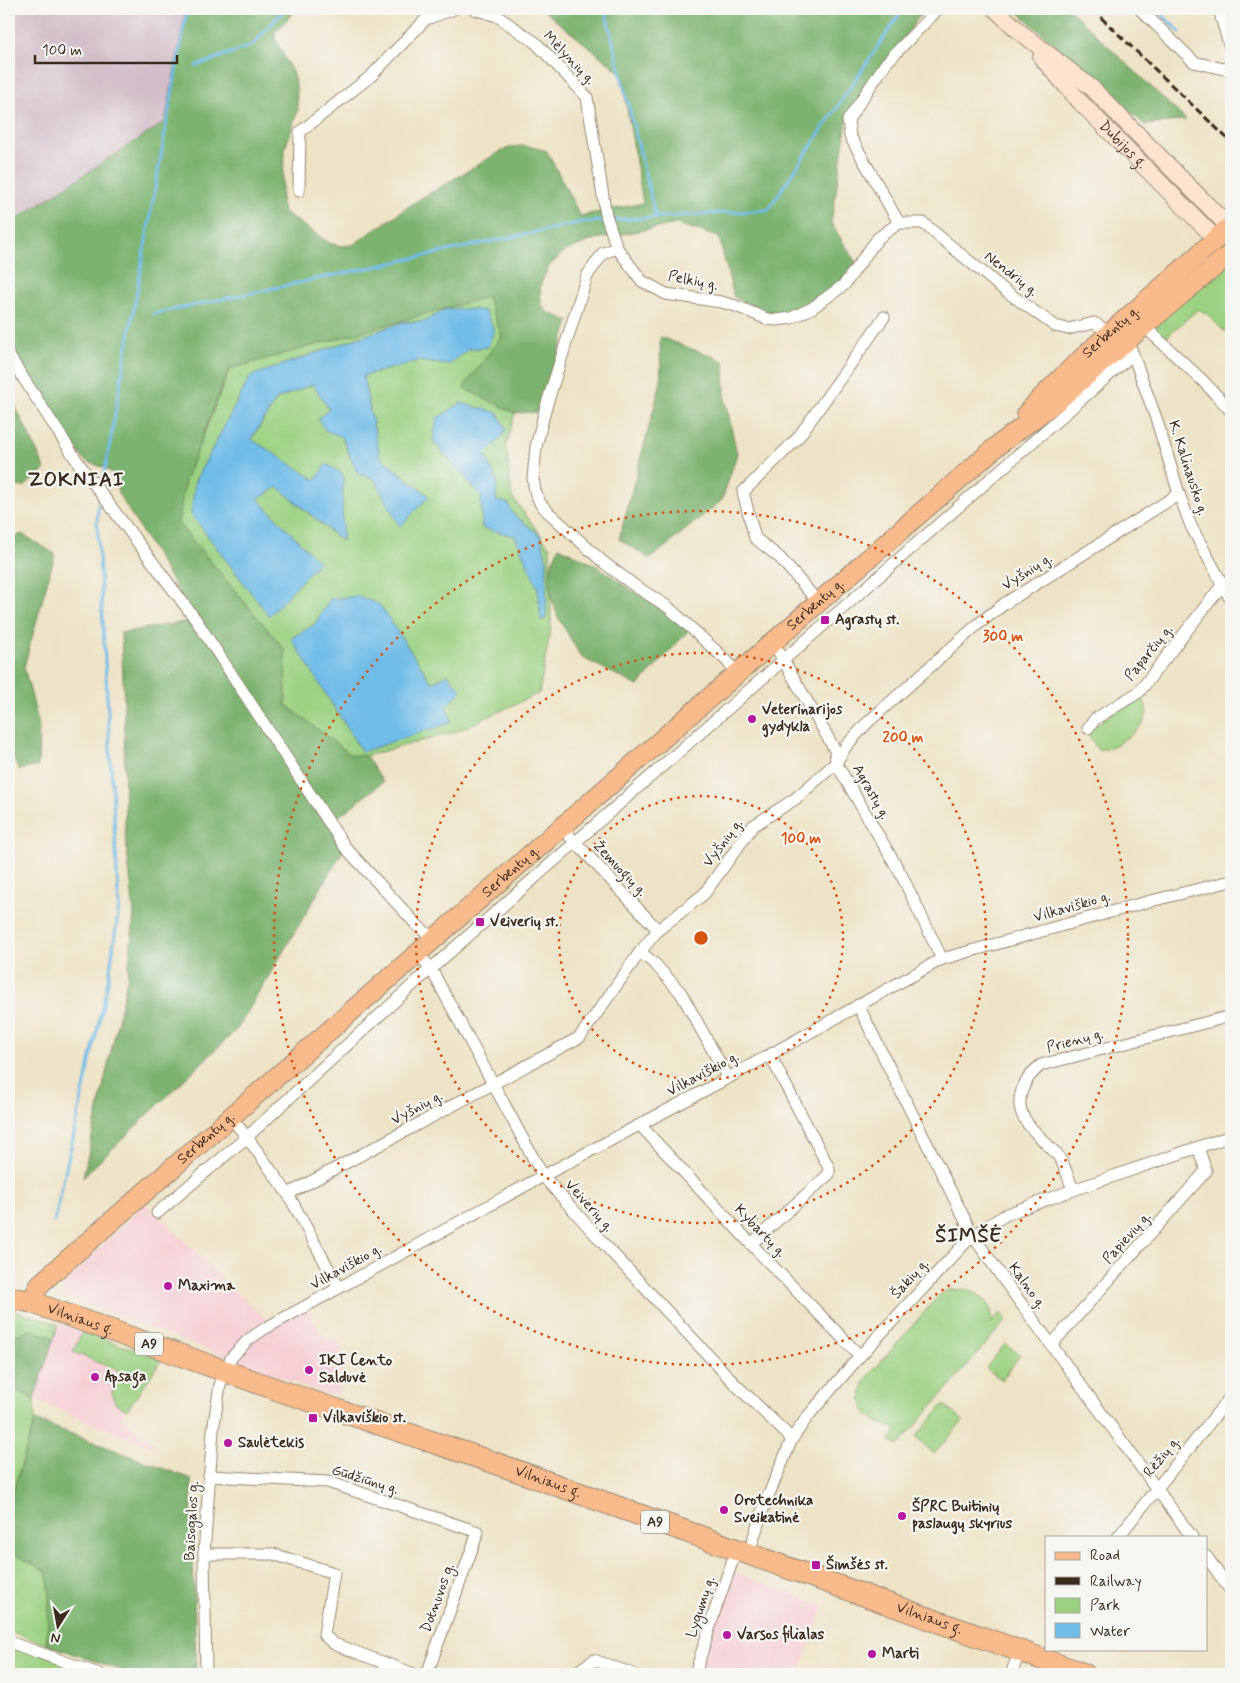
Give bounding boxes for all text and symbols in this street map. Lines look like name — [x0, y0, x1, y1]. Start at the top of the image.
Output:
street label: Mėlynių g. — [538, 27, 600, 89]
scale bar — [35, 32, 178, 64]
text: 100 m — [42, 41, 82, 61]
street label: Dubijos g. — [1094, 116, 1151, 173]
street label: Nendrių g. — [980, 247, 1042, 301]
street label: Pelkių g. — [666, 266, 720, 296]
street label: Serbentų g. — [1078, 301, 1144, 363]
street label: K. Kalinausko g. — [1163, 418, 1213, 518]
district label: ZOKNIAI — [27, 467, 125, 494]
street label: Vyšnių g. — [998, 549, 1056, 595]
street label: Serbentų g. — [782, 574, 849, 636]
place label: Agrastų st. — [835, 610, 899, 631]
marker: Agrastų st. — [819, 614, 831, 626]
street label: Paparčių g. — [1120, 621, 1178, 685]
text: 300 m — [983, 627, 1023, 647]
place label: Veterinarijos gydykla — [762, 700, 843, 738]
marker: Veterinarijos gydykla — [746, 713, 758, 725]
text: 200 m — [883, 728, 924, 748]
street label: Agrastų g. — [847, 761, 895, 823]
street label: Vyšnių g. — [698, 815, 748, 871]
text: 100 m — [781, 829, 821, 849]
street label: Žemuogių g. — [588, 837, 652, 902]
street label: Serbentų g. — [478, 841, 544, 902]
street label: Vilkaviškio g. — [1031, 886, 1113, 928]
place label: Veiverių st. — [490, 912, 558, 932]
marker: Veiverių st. — [474, 916, 486, 928]
centre of rings — [692, 929, 710, 947]
street label: Prienų g. — [1044, 1024, 1106, 1058]
street label: Vilkaviškio g. — [663, 1047, 743, 1101]
street label: Vyšnių g. — [388, 1086, 446, 1130]
street label: Serbentų g. — [173, 1108, 239, 1169]
street label: Veiverių g. — [560, 1175, 618, 1237]
street label: Kybartų g. — [730, 1200, 790, 1262]
street label: Papievių g. — [1098, 1208, 1156, 1268]
district label: ŠIMŠĖ — [935, 1223, 1003, 1250]
street label: Vilkaviškio g. — [307, 1239, 385, 1295]
street label: Šakių g. — [887, 1255, 933, 1303]
street label: Kalno g. — [1003, 1259, 1051, 1313]
place label: Maxima — [178, 1276, 236, 1296]
marker: Maxima — [162, 1280, 174, 1292]
street label: Vilniaus g. — [45, 1299, 116, 1341]
road number: A9 — [135, 1332, 163, 1356]
place label: IKI Cento Salduvė — [319, 1351, 393, 1388]
marker: IKI Cento Salduvė — [303, 1364, 315, 1376]
place label: Apsaga — [105, 1367, 146, 1389]
marker: Apsaga — [89, 1371, 101, 1383]
place label: Vilkaviškio st. — [323, 1408, 406, 1428]
marker: Vilkaviškio st. — [307, 1412, 319, 1424]
street label: Rėžių g. — [1139, 1432, 1185, 1482]
place label: Saulėtekis — [238, 1433, 304, 1453]
marker: Saulėtekis — [222, 1437, 234, 1449]
street label: Gūdžiūnų g. — [329, 1460, 401, 1500]
street label: Vilniaus g. — [512, 1461, 584, 1503]
street label: Baisogalos g. — [180, 1481, 205, 1561]
place label: Orotechnika Sveikatinė — [734, 1491, 813, 1528]
place label: ŠPRC Buitinių paslaugų skyrius — [912, 1497, 1012, 1535]
marker: Orotechnika Sveikatinė — [718, 1504, 730, 1516]
road number: A9 — [641, 1510, 669, 1534]
marker: ŠPRC Buitinių paslaugų skyrius — [896, 1510, 908, 1522]
legend — [1045, 1536, 1208, 1650]
text: Road — [1090, 1546, 1120, 1566]
place label: Šimšės st. — [826, 1555, 888, 1575]
marker: Šimšės st. — [810, 1559, 822, 1571]
street label: Dotnuvos g. — [416, 1560, 461, 1636]
text: Railway — [1090, 1572, 1142, 1592]
street label: Lygumų g. — [682, 1574, 721, 1641]
text: Park — [1090, 1596, 1120, 1616]
street label: Vilniaus g. — [893, 1598, 965, 1640]
north arrow — [32, 1600, 82, 1650]
text: Water — [1090, 1622, 1130, 1642]
place label: Varsos filialas — [737, 1624, 825, 1645]
text: N — [49, 1628, 62, 1648]
marker: Varsos filialas — [721, 1629, 733, 1641]
place label: Marti — [882, 1644, 919, 1664]
marker: Marti — [866, 1648, 878, 1660]

